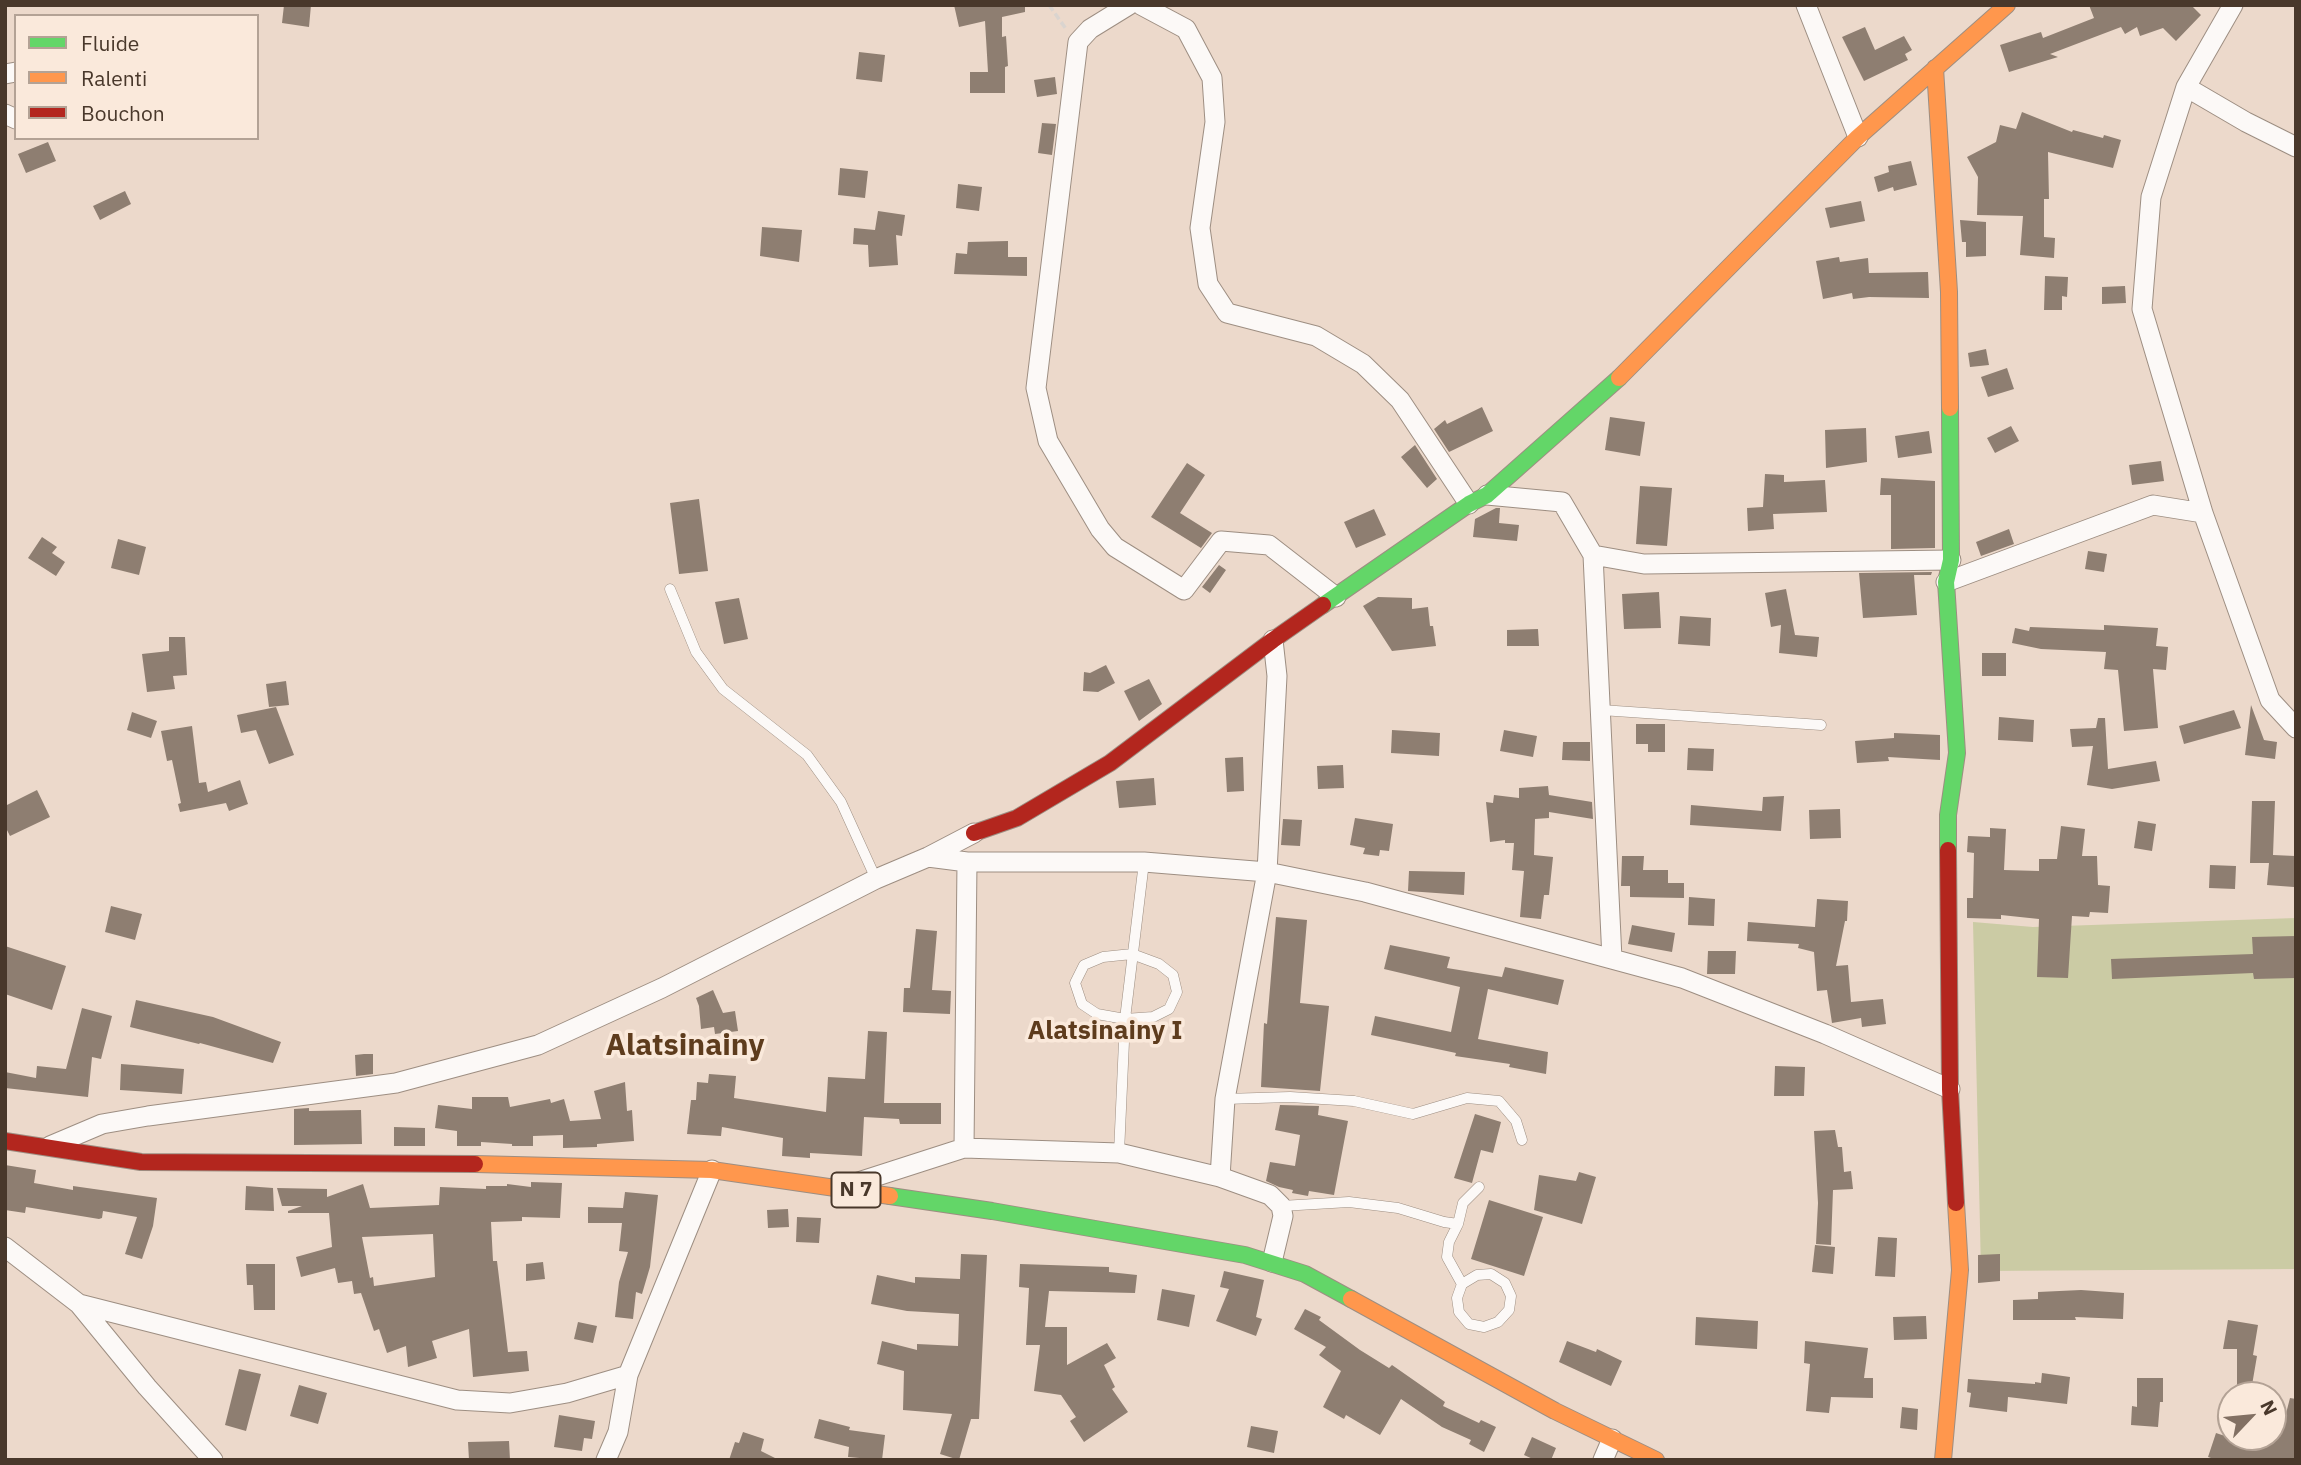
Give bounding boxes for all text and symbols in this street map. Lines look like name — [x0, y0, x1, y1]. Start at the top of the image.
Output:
legend — [14, 14, 259, 140]
text: Fluide — [81, 29, 139, 57]
text: Ralenti — [81, 64, 147, 92]
text: Bouchon — [81, 99, 165, 127]
district label: Alatsinainy I — [1027, 1015, 1183, 1047]
district label: Alatsinainy — [606, 1028, 764, 1064]
road number: N 7 — [832, 1172, 880, 1208]
north arrow — [2217, 1381, 2287, 1451]
text: N — [2255, 1396, 2283, 1419]

